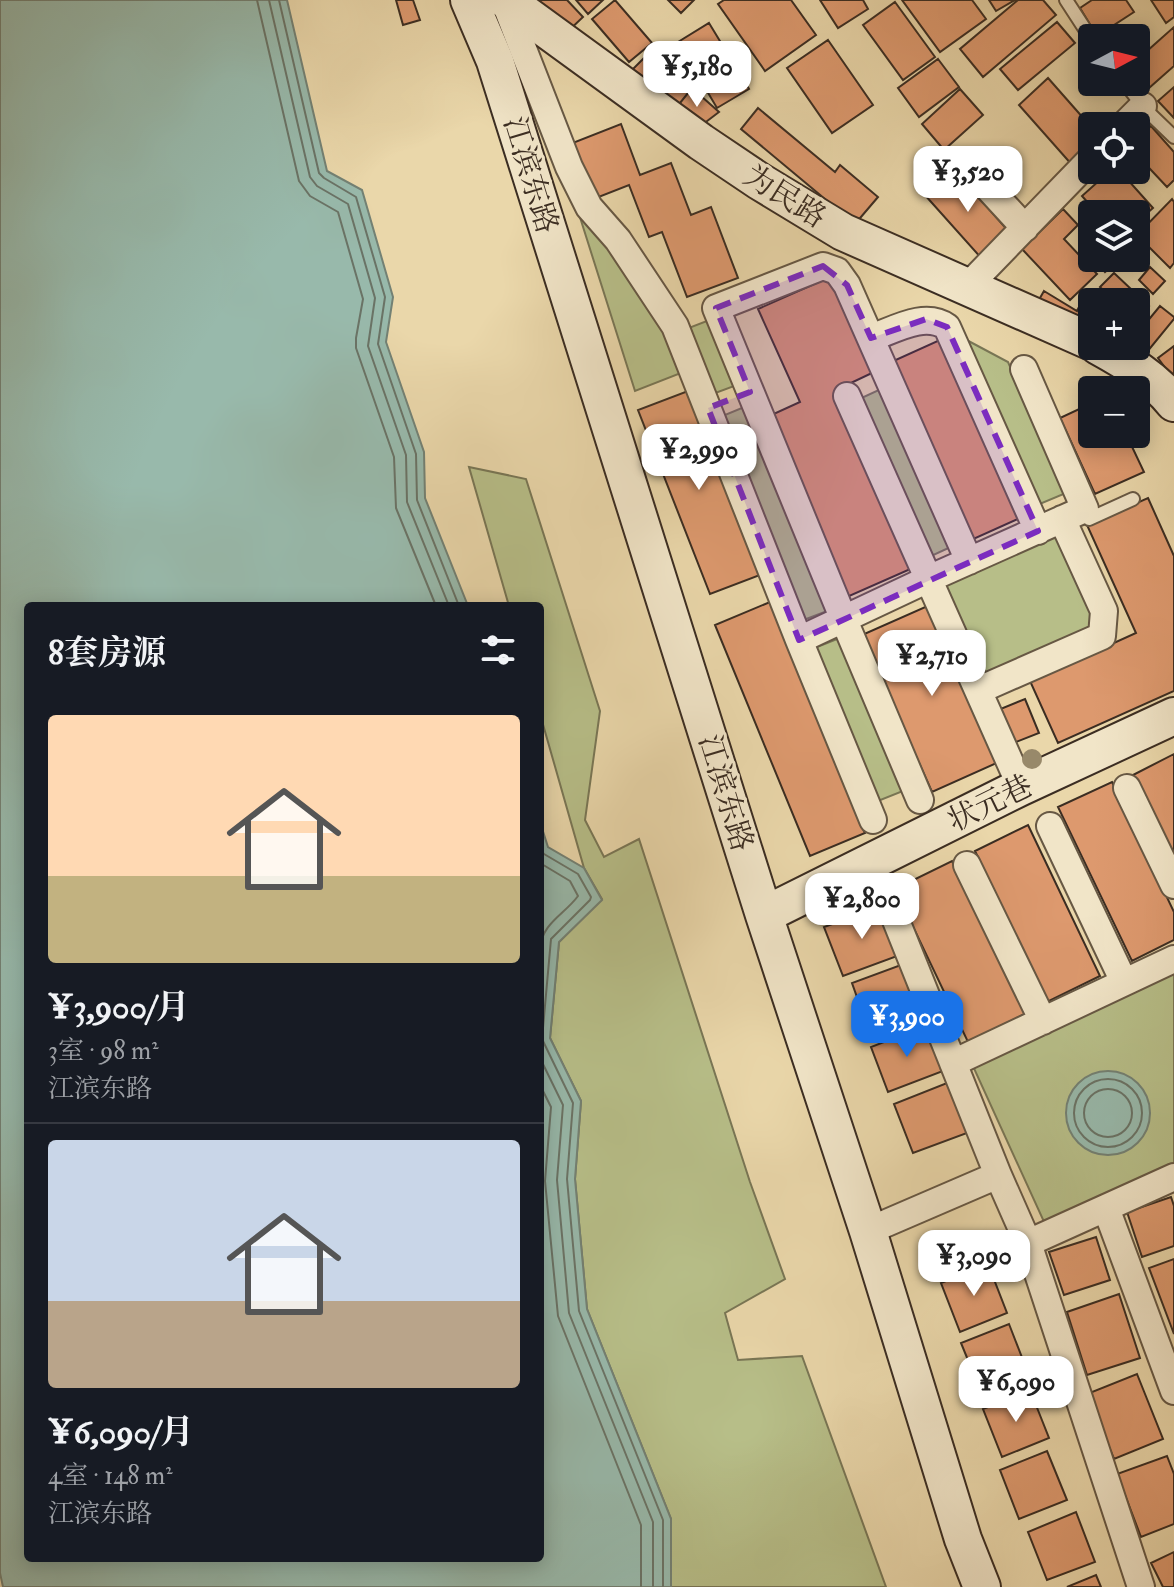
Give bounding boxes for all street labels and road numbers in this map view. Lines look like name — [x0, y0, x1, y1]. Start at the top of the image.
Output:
street label: 江滨东路 — [495, 112, 566, 238]
street label: 为民路 — [737, 157, 833, 236]
street label: 江滨东路 — [690, 730, 761, 856]
street label: 状元巷 — [942, 767, 1039, 840]

